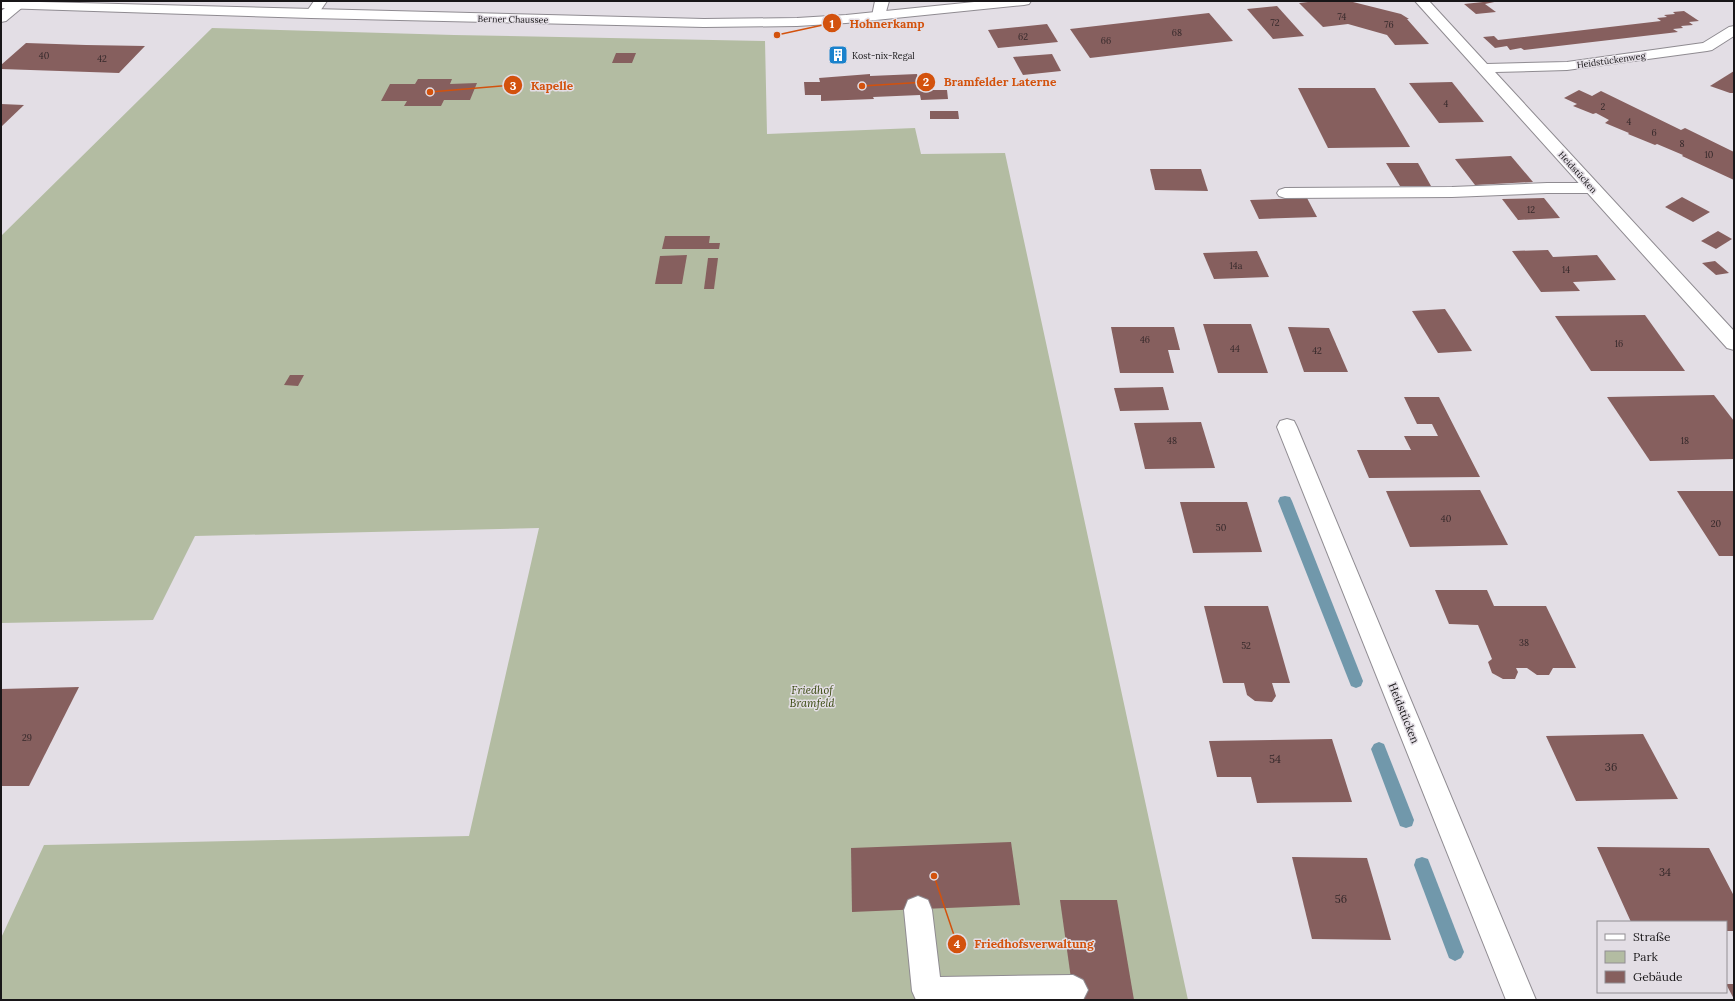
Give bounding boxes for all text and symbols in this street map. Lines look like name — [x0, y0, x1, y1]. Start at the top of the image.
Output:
callout: Hohnerkamp — [822, 11, 932, 35]
house number: 74 — [1338, 11, 1347, 22]
street label: Berner Chaussee — [478, 13, 549, 25]
text: 1 — [830, 16, 835, 31]
text: Hohnerkamp — [850, 16, 924, 31]
house number: 72 — [1271, 17, 1280, 28]
house number: 76 — [1384, 19, 1394, 30]
house number: 68 — [1172, 27, 1182, 38]
house number: 62 — [1018, 31, 1028, 42]
house number: 66 — [1101, 35, 1111, 46]
building icon: Kost-nix-Regal — [827, 44, 849, 66]
house number: 40 — [39, 50, 50, 61]
place label: Kost-nix-Regal — [852, 50, 915, 61]
street label: Heidstückenweg — [1576, 50, 1647, 70]
house number: 42 — [97, 53, 107, 64]
callout: Bramfelder Laterne — [916, 70, 1064, 94]
callout: Kapelle — [503, 73, 582, 97]
text: 2 — [923, 74, 929, 89]
text: Bramfelder Laterne — [944, 74, 1057, 89]
text: 3 — [510, 78, 517, 93]
text: Kapelle — [531, 78, 574, 93]
house number: 4 — [1444, 98, 1449, 109]
house number: 2 — [1601, 101, 1606, 112]
house number: 4 — [1627, 116, 1632, 127]
house number: 6 — [1651, 127, 1657, 138]
house number: 8 — [1679, 138, 1685, 149]
street label: Heidstücken — [1556, 149, 1600, 196]
house number: 10 — [1705, 149, 1714, 160]
house number: 12 — [1527, 204, 1535, 215]
house number: 14a — [1230, 260, 1243, 271]
house number: 14 — [1562, 264, 1570, 275]
house number: 46 — [1140, 334, 1150, 345]
house number: 16 — [1615, 338, 1623, 349]
house number: 44 — [1230, 343, 1240, 354]
house number: 42 — [1312, 345, 1322, 356]
house number: 48 — [1167, 435, 1177, 446]
house number: 18 — [1681, 435, 1689, 446]
house number: 40 — [1441, 513, 1452, 524]
house number: 20 — [1711, 518, 1722, 529]
house number: 50 — [1216, 522, 1227, 533]
house number: 38 — [1519, 637, 1529, 648]
house number: 52 — [1241, 640, 1251, 651]
street label: Heidstücken — [1385, 681, 1423, 746]
park label: Friedhof Bramfeld — [789, 683, 835, 710]
house number: 29 — [22, 732, 32, 743]
house number: 54 — [1269, 752, 1281, 766]
house number: 36 — [1605, 760, 1617, 774]
house number: 34 — [1659, 865, 1671, 879]
house number: 56 — [1335, 892, 1347, 906]
legend — [1597, 921, 1727, 993]
text: Straße — [1633, 929, 1671, 944]
callout: Friedhofsverwaltung — [947, 932, 1102, 956]
text: 4 — [954, 936, 961, 951]
text: Friedhofsverwaltung — [974, 936, 1095, 951]
text: Park — [1633, 949, 1659, 964]
text: Gebäude — [1633, 969, 1683, 984]

